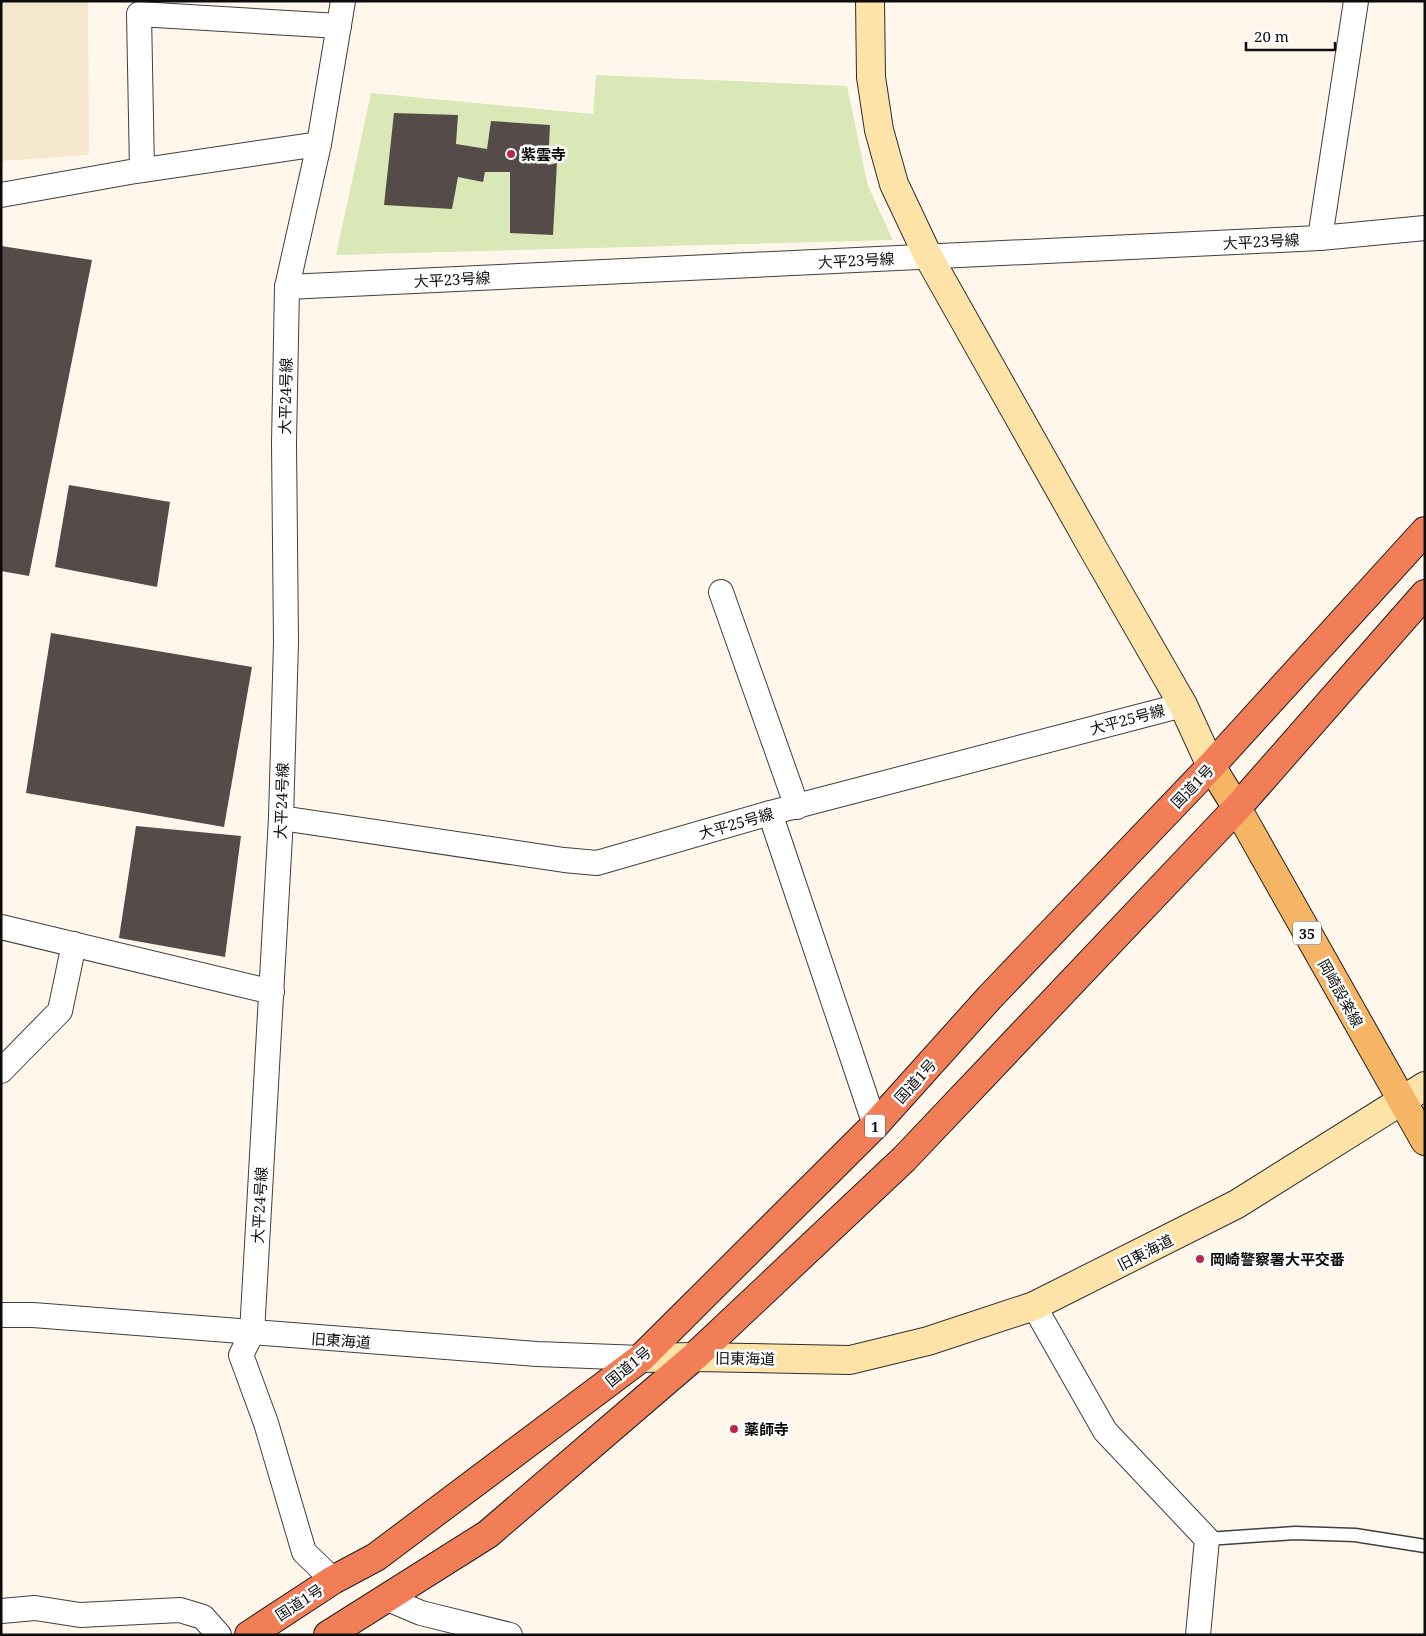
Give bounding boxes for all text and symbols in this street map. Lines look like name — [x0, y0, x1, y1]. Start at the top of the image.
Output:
scale bar — [1246, 20, 1335, 52]
text: 20 m — [1254, 26, 1289, 46]
place label: 紫雲寺 — [521, 144, 566, 164]
marker: 紫雲寺 — [505, 148, 517, 160]
street label: 大平23号線 — [1222, 229, 1300, 253]
street label: 大平23号線 — [817, 248, 895, 272]
street label: 大平23号線 — [413, 267, 491, 291]
street label: 大平24号線 — [274, 357, 296, 435]
street label: 大平25号線 — [1087, 699, 1167, 739]
street label: 国道1号 — [1166, 760, 1218, 812]
street label: 大平24号線 — [270, 762, 292, 840]
street label: 大平25号線 — [696, 803, 776, 843]
road number: 35 — [1293, 921, 1321, 944]
street label: 岡崎設楽線 — [1314, 955, 1368, 1031]
street label: 国道1号 — [890, 1054, 940, 1108]
road number: 1 — [865, 1114, 885, 1138]
street label: 大平24号線 — [247, 1166, 271, 1244]
street label: 旧東海道 — [1114, 1229, 1176, 1275]
place label: 岡崎警察署大平交番 — [1210, 1249, 1345, 1269]
marker: 岡崎警察署大平交番 — [1194, 1253, 1206, 1265]
street label: 旧東海道 — [310, 1328, 372, 1352]
street label: 国道1号 — [601, 1341, 655, 1391]
street label: 旧東海道 — [715, 1347, 775, 1369]
place label: 薬師寺 — [744, 1419, 789, 1439]
marker: 薬師寺 — [728, 1423, 740, 1435]
street label: 国道1号 — [271, 1579, 327, 1625]

